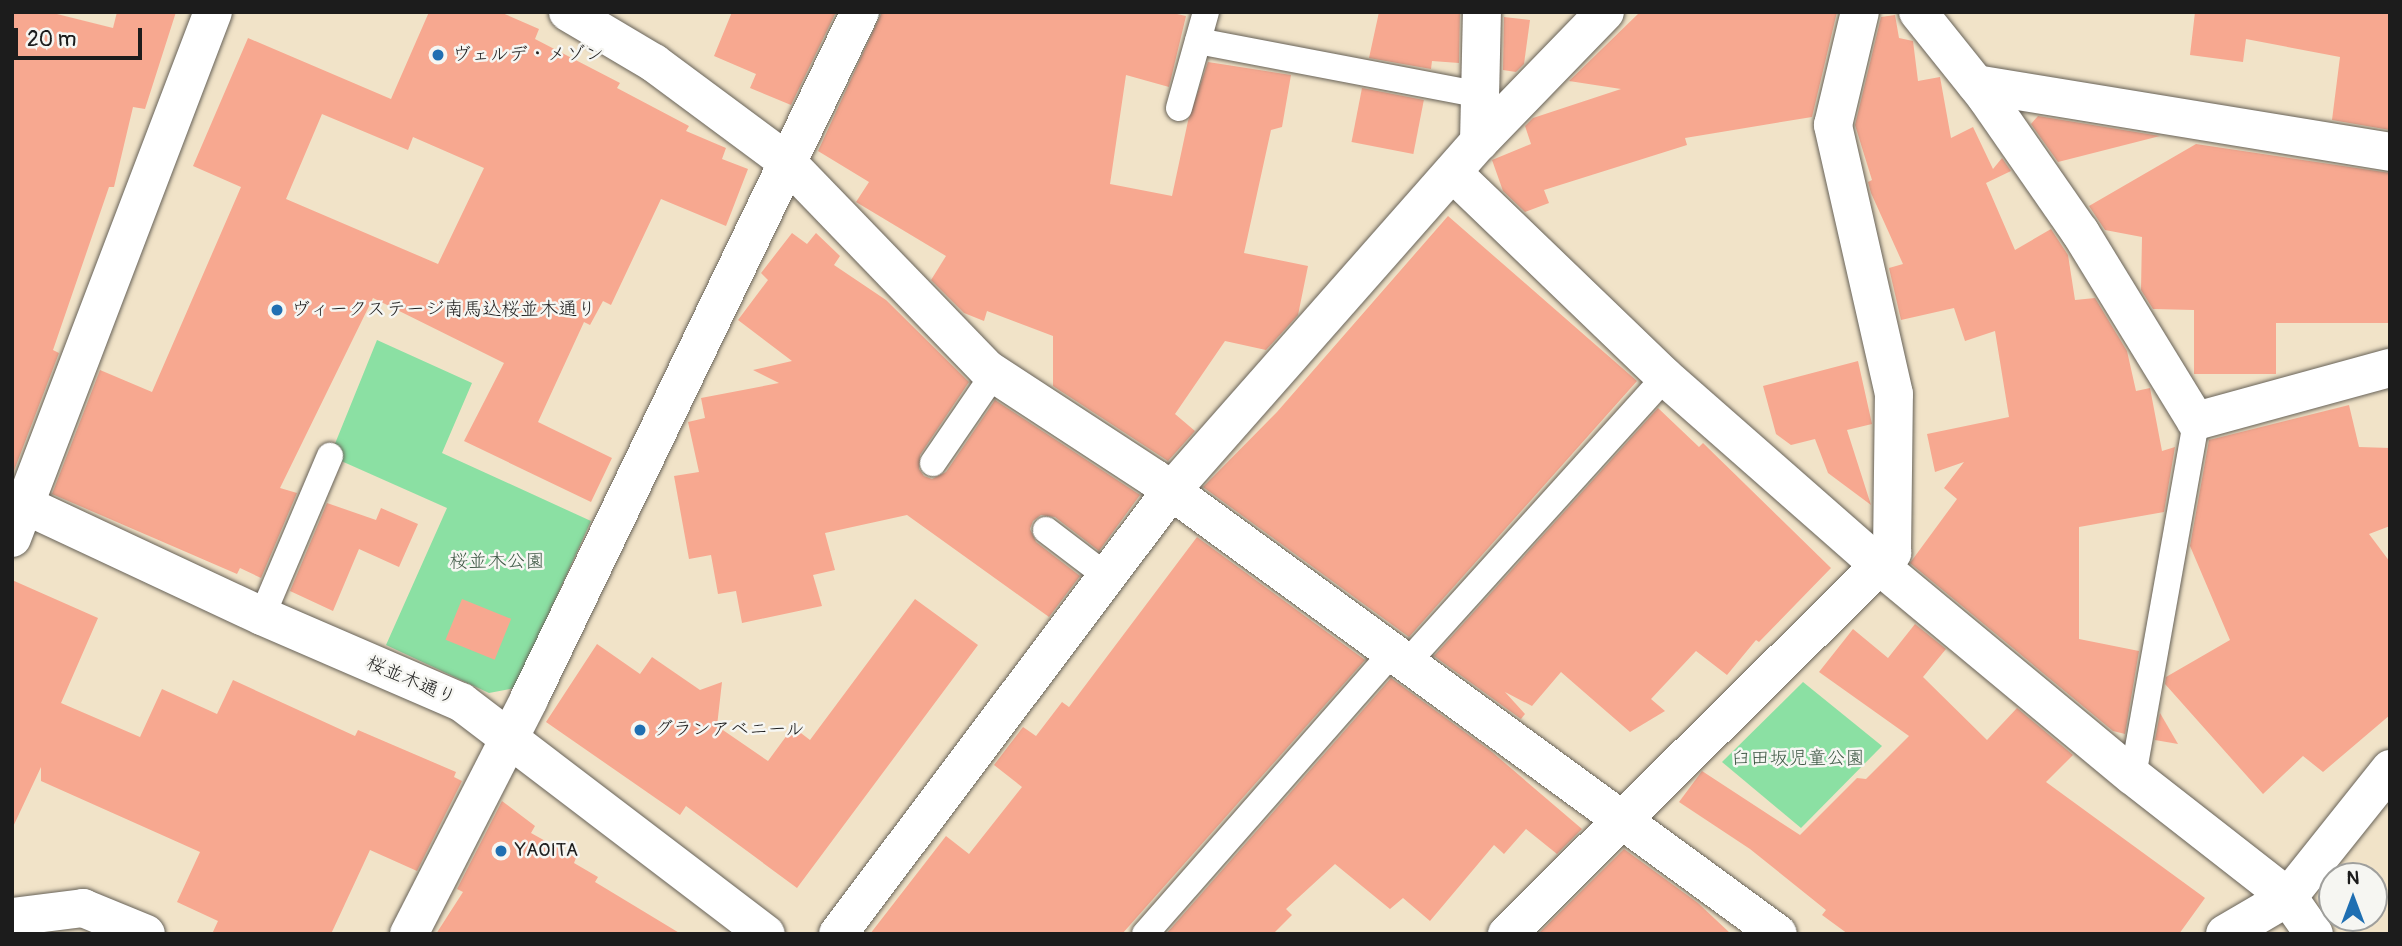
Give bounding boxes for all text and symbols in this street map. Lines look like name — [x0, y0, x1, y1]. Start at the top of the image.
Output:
scale bar — [18, 14, 145, 58]
text: 20 m — [27, 26, 76, 53]
place label: ヴェルデ・メゾン — [452, 44, 604, 66]
marker: ヴェルデ・メゾン — [430, 47, 446, 63]
place label: ヴィークステージ南馬込桜並木通り — [291, 299, 595, 321]
marker: ヴィークステージ南馬込桜並木通り — [269, 302, 285, 318]
park label: 桜並木公園 — [450, 551, 544, 573]
street label: 桜並木通り — [363, 652, 459, 710]
place label: グランアベニール — [654, 719, 806, 741]
marker: グランアベニール — [632, 722, 648, 738]
park label: 臼田坂児童公園 — [1732, 748, 1864, 770]
place label: YAOITA — [515, 840, 578, 862]
marker: YAOITA — [493, 843, 509, 859]
north arrow — [2318, 862, 2388, 932]
text: N — [2347, 866, 2359, 890]

